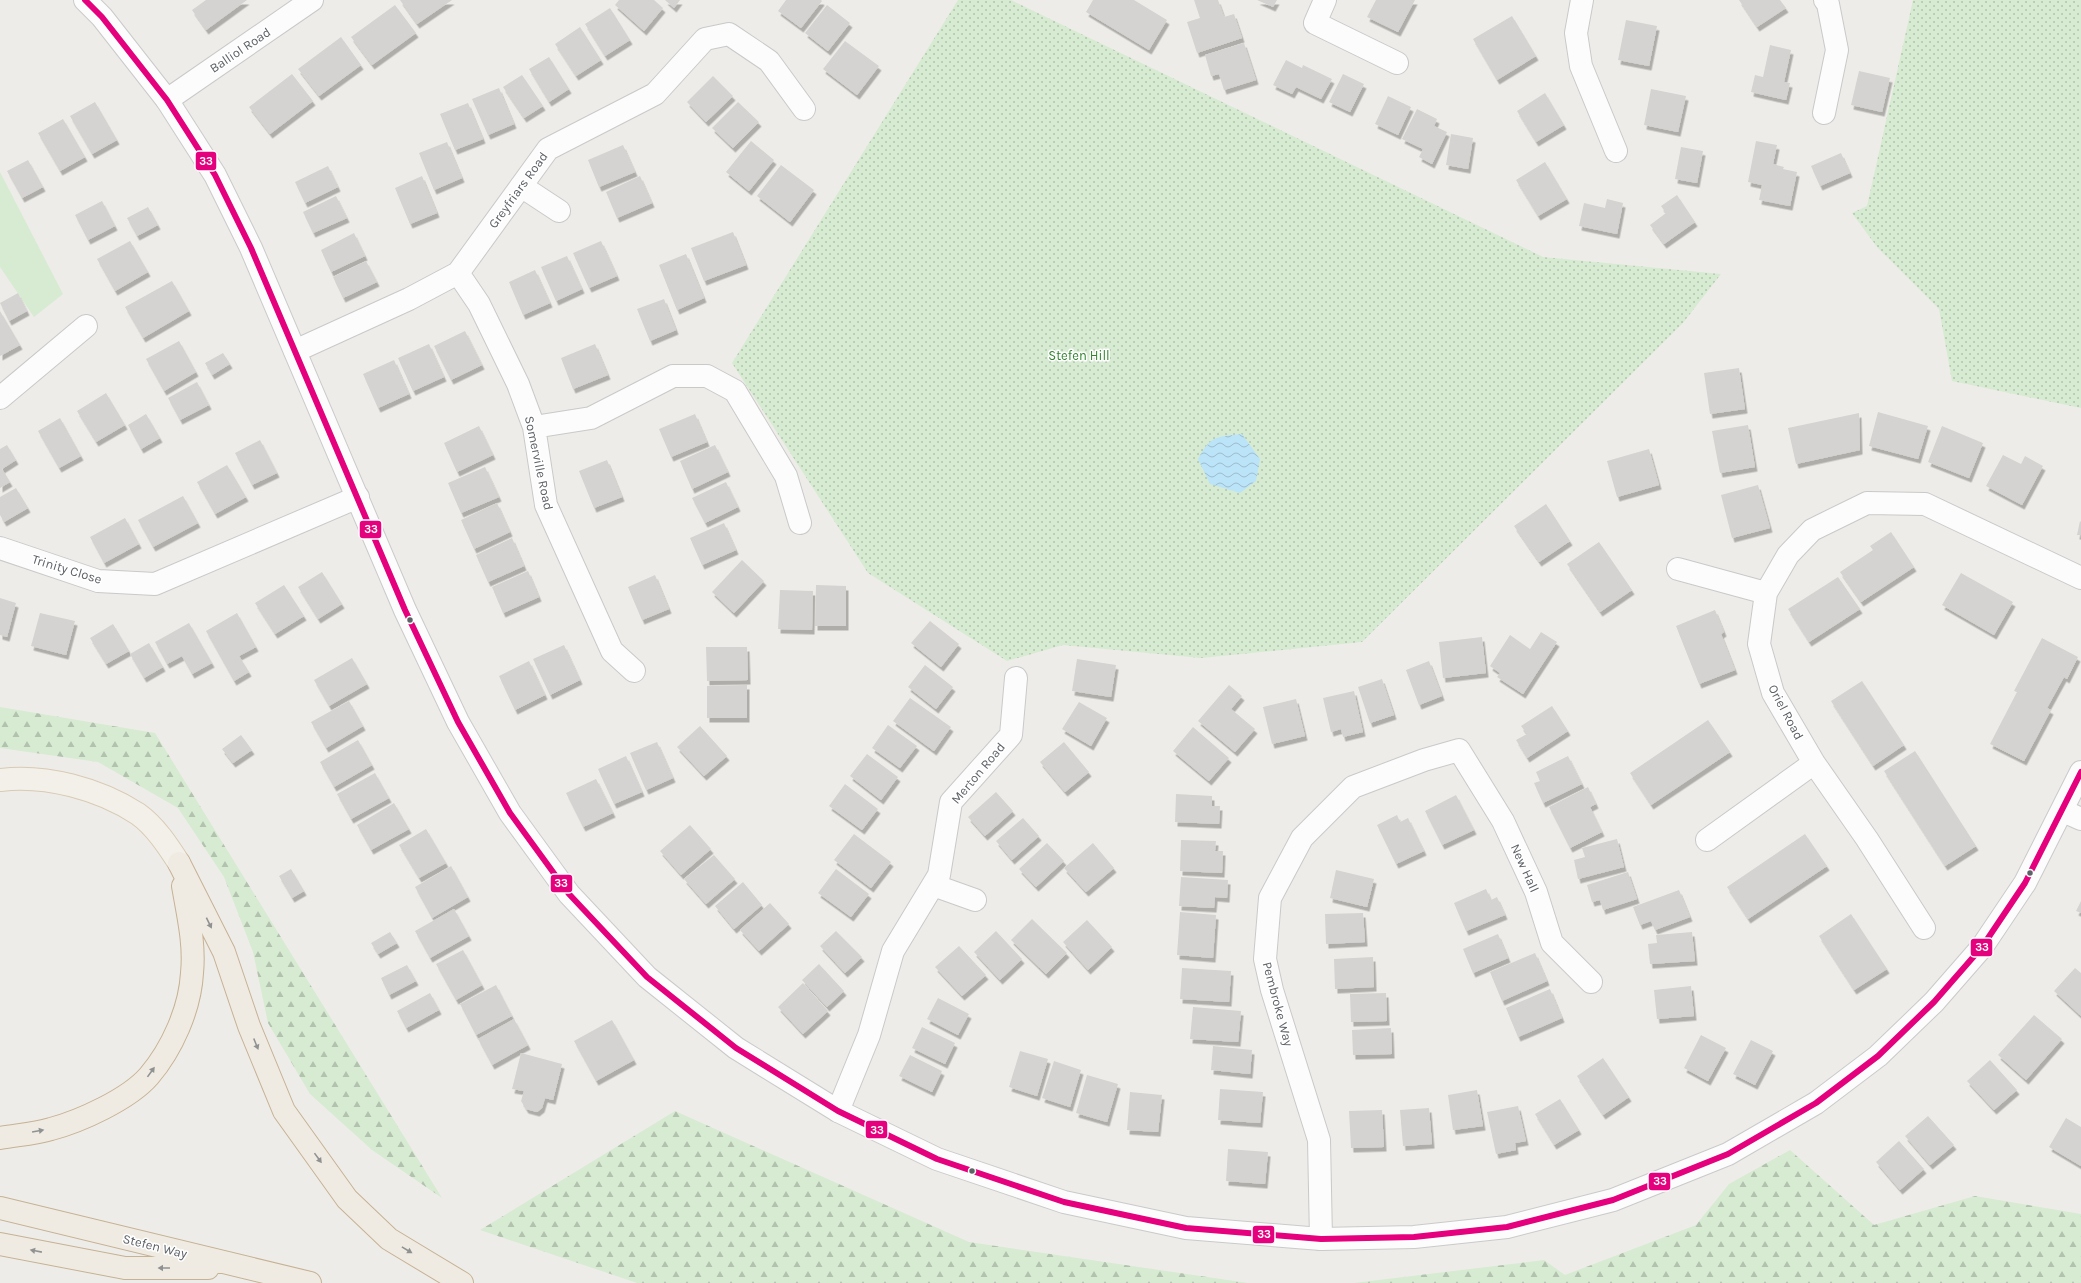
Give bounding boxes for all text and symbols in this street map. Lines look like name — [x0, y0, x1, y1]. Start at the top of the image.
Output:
street label: Balliol Road — [207, 24, 273, 76]
street label: Greyfriars Road — [485, 149, 551, 231]
line badge: 33 — [195, 151, 217, 171]
text: 33 — [199, 155, 213, 168]
park label: Stefen Hill — [1048, 348, 1110, 363]
street label: Somerville Road — [522, 415, 556, 511]
line badge: 33 — [359, 520, 382, 539]
text: 33 — [364, 523, 378, 536]
street label: Trinity Close — [30, 551, 104, 587]
unlabelled marker — [405, 615, 415, 625]
street label: Oriel Road — [1765, 682, 1807, 742]
street label: Merton Road — [948, 739, 1008, 807]
street label: New Hall — [1508, 842, 1542, 894]
unlabelled marker — [2025, 868, 2035, 878]
line badge: 33 — [550, 874, 573, 893]
text: 33 — [554, 877, 568, 890]
one-way arrow — [206, 917, 212, 929]
line badge: 33 — [1970, 938, 1993, 957]
text: 33 — [1975, 941, 1989, 954]
street label: Pembroke Way — [1259, 960, 1297, 1048]
one-way arrow — [254, 1038, 260, 1050]
one-way arrow — [147, 1066, 155, 1077]
line badge: 33 — [865, 1120, 888, 1139]
text: 33 — [870, 1124, 884, 1137]
one-way arrow — [32, 1128, 44, 1134]
one-way arrow — [313, 1152, 322, 1163]
unlabelled marker — [967, 1166, 977, 1176]
line badge: 33 — [1648, 1172, 1671, 1191]
text: 33 — [1653, 1175, 1667, 1188]
line badge: 33 — [1252, 1225, 1275, 1244]
text: 33 — [1257, 1228, 1271, 1241]
street label: Stefen Way — [121, 1231, 189, 1261]
one-way arrow — [401, 1246, 413, 1253]
one-way arrow — [30, 1248, 42, 1254]
one-way arrow — [157, 1265, 170, 1271]

